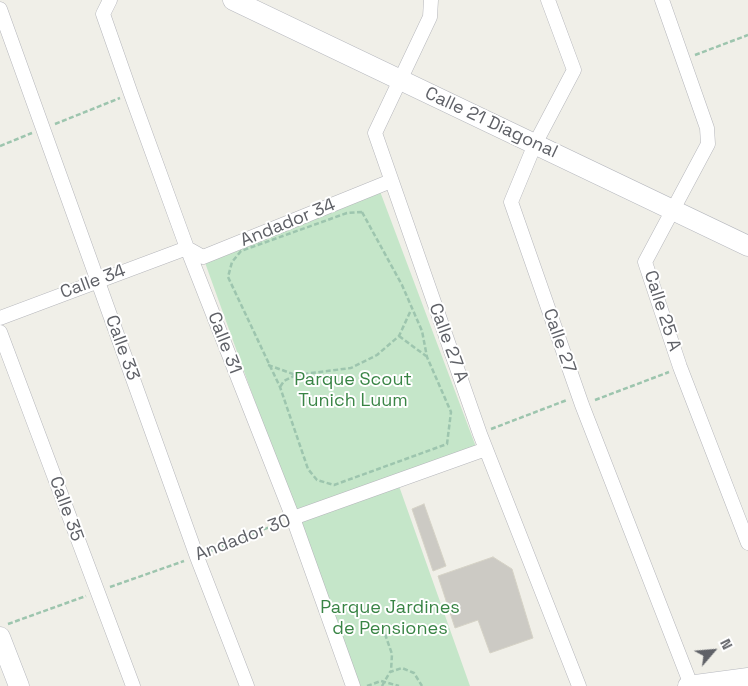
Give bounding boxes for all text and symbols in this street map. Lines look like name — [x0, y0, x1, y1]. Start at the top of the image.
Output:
street label: Calle 21 Diagonal — [421, 83, 561, 163]
street label: Andador 34 — [237, 194, 339, 252]
street label: Calle 34 — [57, 260, 129, 304]
street label: Calle 25 A — [639, 268, 685, 354]
street label: Calle 27 A — [424, 300, 472, 386]
street label: Calle 27 — [538, 306, 580, 376]
street label: Calle 31 — [202, 309, 246, 377]
street label: Calle 33 — [100, 312, 144, 384]
park label: Parque Scout Tunich Luum — [294, 369, 412, 412]
street label: Calle 35 — [44, 474, 88, 544]
street label: Andador 30 — [192, 510, 294, 566]
park label: Parque Jardines de Pensiones — [320, 597, 460, 640]
north arrow — [688, 626, 738, 676]
text: N — [716, 636, 737, 652]

